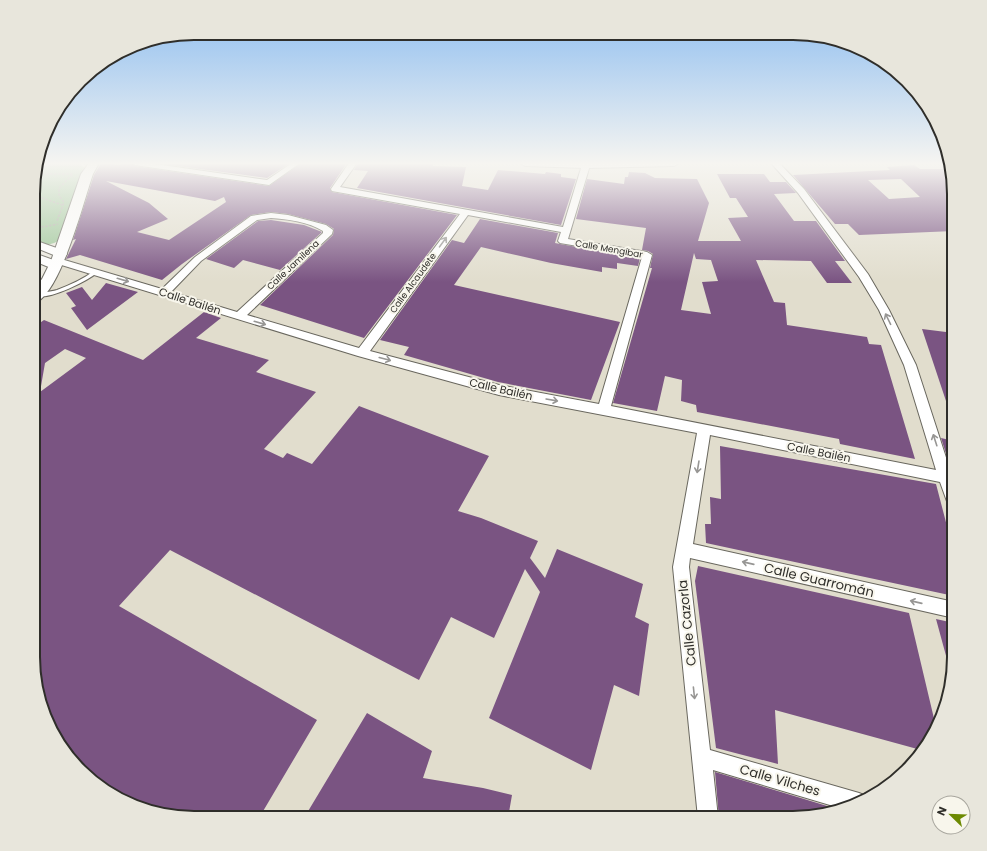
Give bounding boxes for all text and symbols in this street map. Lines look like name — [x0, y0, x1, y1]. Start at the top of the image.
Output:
one-way arrow — [439, 237, 447, 248]
street label: Calle Mengíbar — [574, 237, 644, 261]
street label: Calle Jamilena — [264, 238, 322, 292]
street label: Calle Alcaudete — [387, 250, 439, 315]
one-way arrow — [116, 277, 129, 284]
street label: Calle Bailén — [157, 283, 223, 319]
one-way arrow — [884, 313, 891, 325]
one-way arrow — [253, 320, 266, 327]
one-way arrow — [378, 356, 391, 363]
street label: Calle Bailén — [468, 374, 534, 404]
one-way arrow — [545, 396, 558, 404]
one-way arrow — [930, 435, 938, 447]
street label: Calle Bailén — [786, 438, 852, 466]
one-way arrow — [694, 460, 702, 473]
street label: Calle Guarromán — [762, 558, 876, 602]
one-way arrow — [742, 559, 755, 567]
street label: Calle Cazorla — [673, 579, 701, 667]
one-way arrow — [910, 597, 923, 605]
one-way arrow — [691, 686, 698, 699]
street label: Calle Vilches — [737, 759, 823, 801]
north arrow — [931, 795, 971, 835]
text: N — [933, 804, 951, 818]

